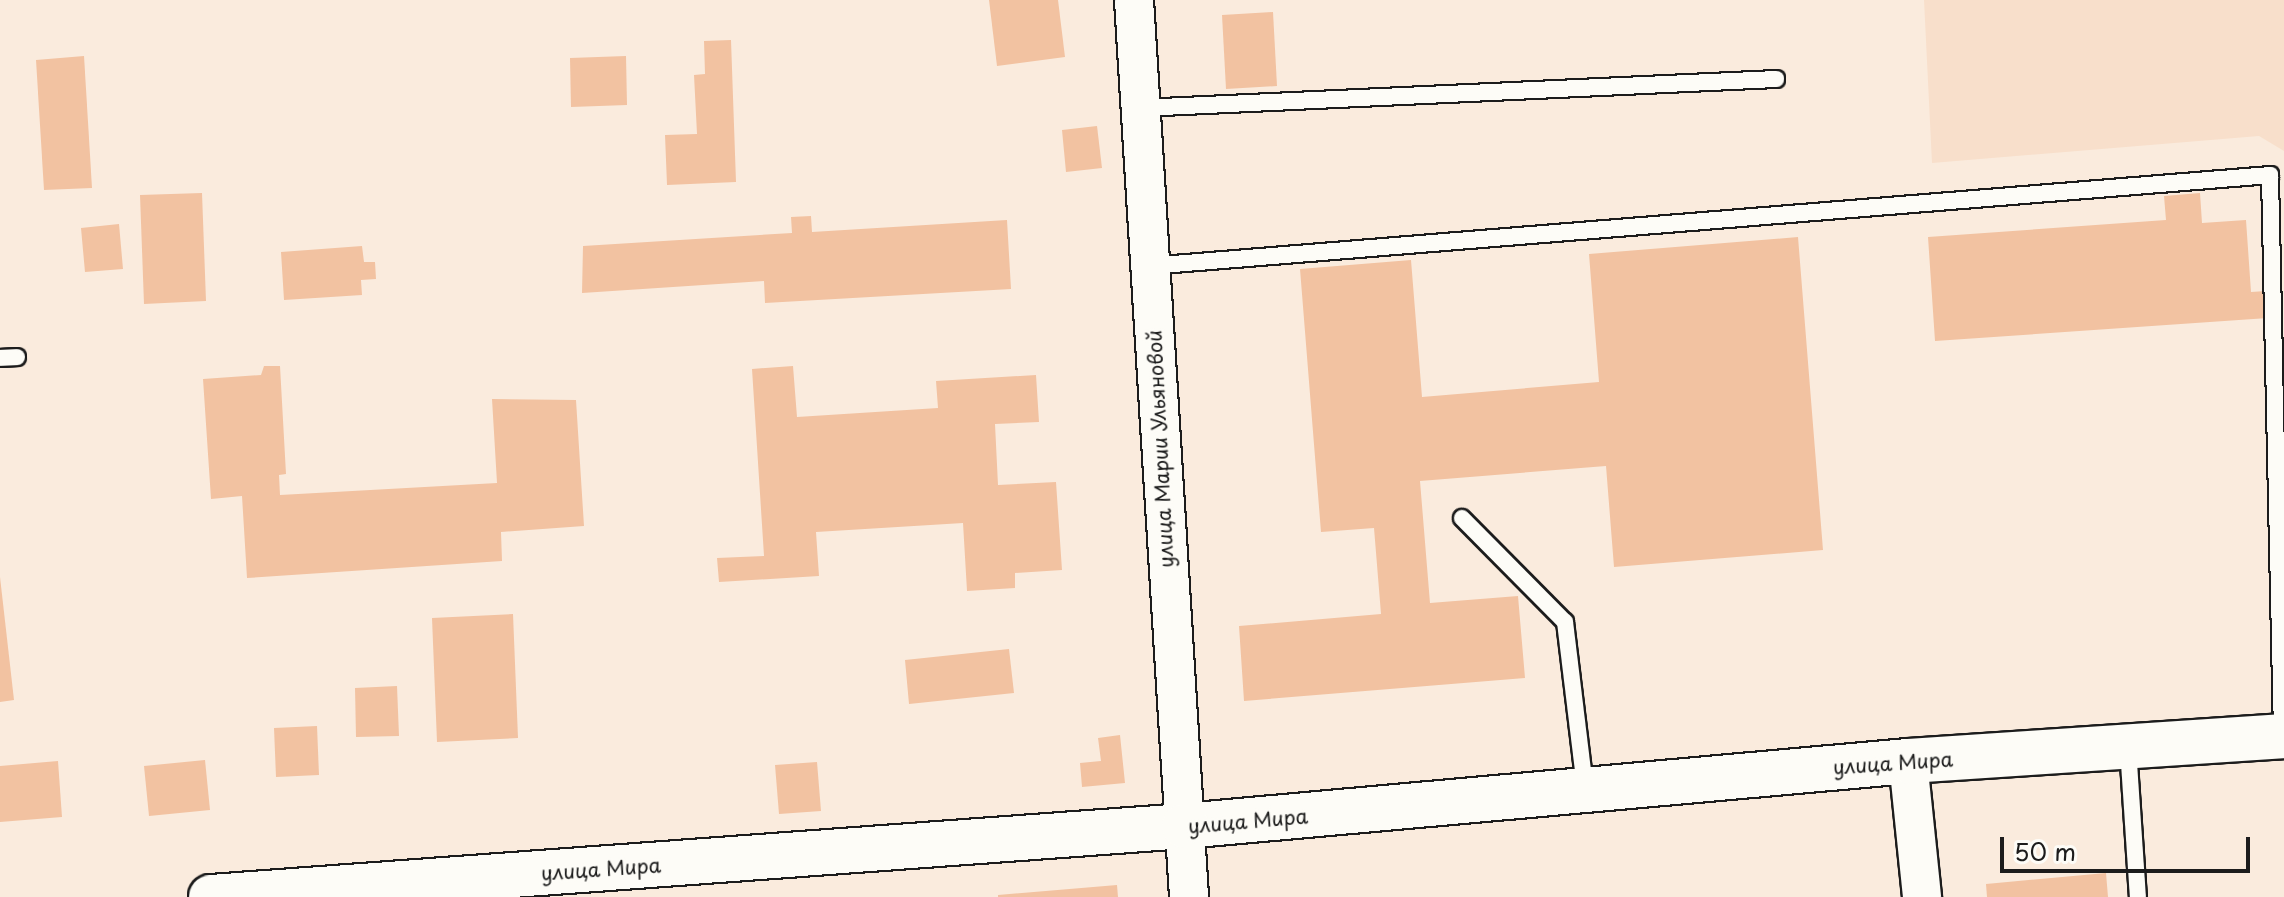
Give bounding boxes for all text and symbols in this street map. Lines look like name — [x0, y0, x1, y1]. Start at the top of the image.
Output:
street label: улица Марии Ульяновой — [1142, 329, 1178, 569]
street label: улица Мира — [1831, 747, 1955, 779]
street label: улица Мира — [1186, 804, 1310, 838]
scale bar — [2004, 821, 2254, 871]
text: 50 m — [2014, 833, 2076, 869]
street label: улица Мира — [539, 853, 663, 885]

